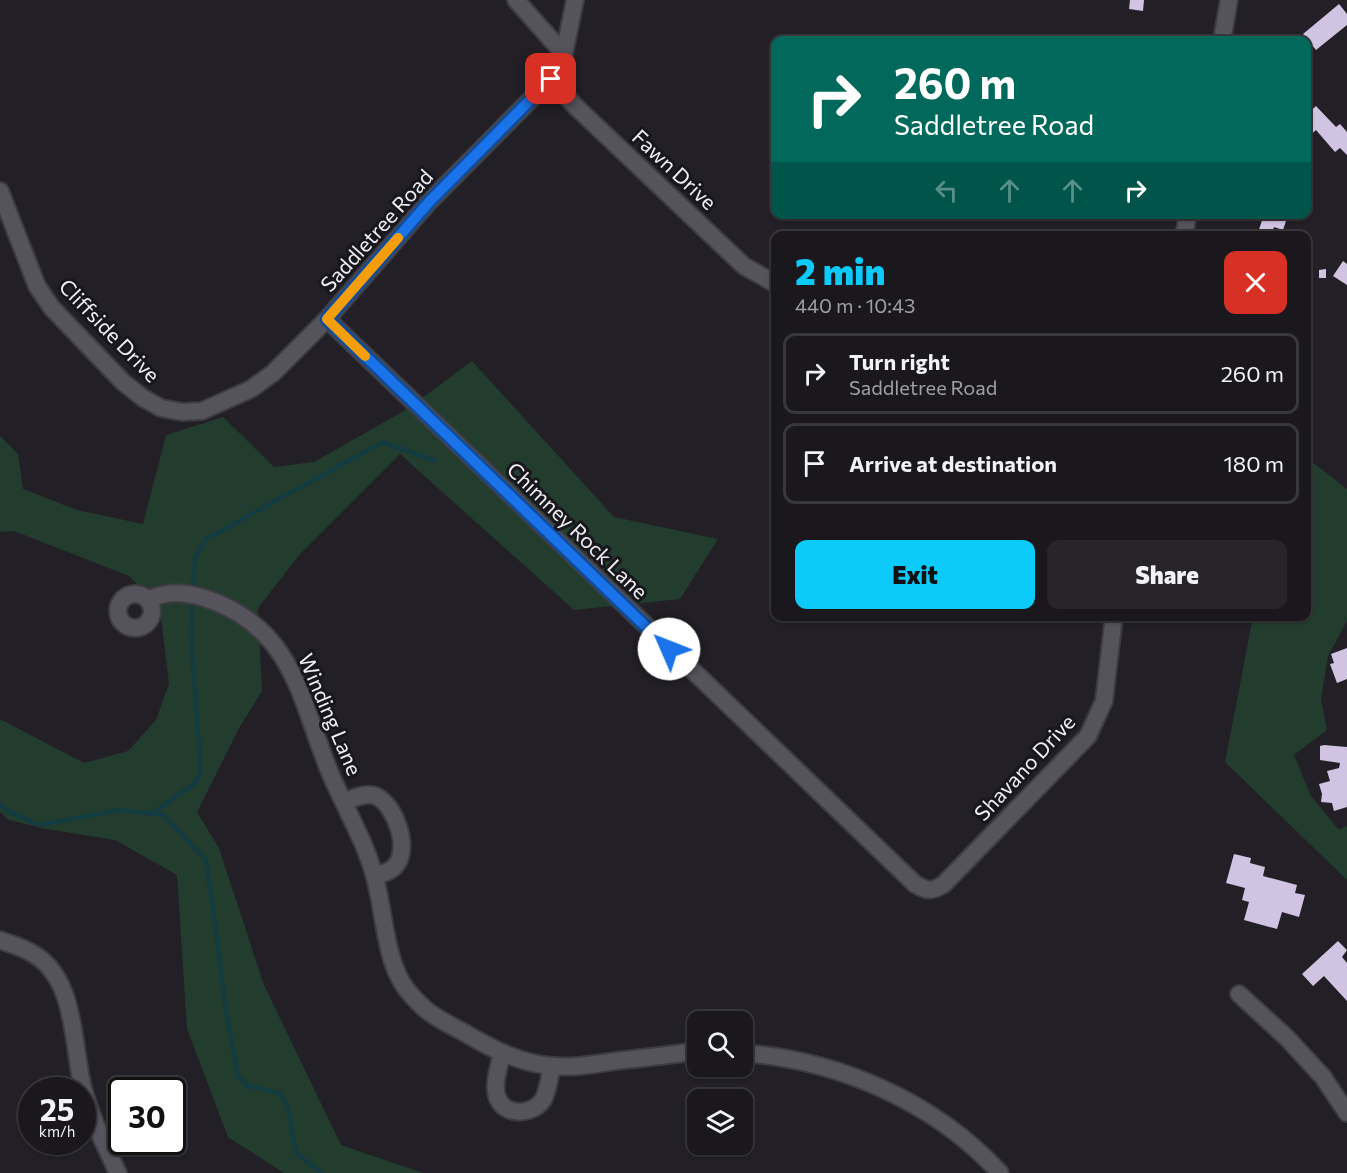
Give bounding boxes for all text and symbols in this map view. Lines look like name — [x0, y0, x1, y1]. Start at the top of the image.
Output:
pin — [525, 53, 576, 104]
text: 260 m — [894, 56, 1016, 108]
icon: right — [795, 60, 873, 138]
icon: arrive — [534, 62, 567, 95]
text: Saddletree Road — [894, 108, 1094, 141]
street label: Fawn Drive — [628, 124, 722, 214]
street label: Saddletree Road — [315, 164, 437, 296]
icon: left — [930, 174, 963, 207]
icon: ahead — [993, 174, 1026, 207]
icon: ahead — [1056, 174, 1089, 207]
icon: right — [1119, 174, 1152, 207]
text: 2 min — [795, 248, 885, 292]
button: close — [1224, 251, 1287, 314]
street label: Cliffside Drive — [55, 273, 165, 387]
text: 440 m · 10:43 — [795, 293, 915, 317]
text: Turn right — [849, 348, 950, 375]
icon: right — [798, 357, 831, 390]
text: 260 m — [1221, 360, 1284, 387]
text: Saddletree Road — [849, 375, 997, 399]
icon: arrive — [798, 447, 831, 480]
text: Arrive at destination — [849, 450, 1057, 477]
text: 180 m — [1223, 450, 1284, 477]
street label: Chimney Rock Lane — [503, 457, 653, 603]
button: Exit — [795, 540, 1035, 609]
button: Share — [1047, 540, 1287, 609]
position arrow — [637, 617, 701, 681]
street label: Winding Lane — [294, 649, 368, 779]
street label: Shavano Drive — [968, 709, 1080, 825]
map controls — [687, 1011, 753, 1155]
button: search — [687, 1011, 753, 1077]
speed limit sign: 30 — [108, 1077, 186, 1155]
button: layers — [687, 1089, 753, 1155]
text: 25 — [40, 1090, 74, 1127]
text: km/h — [39, 1122, 75, 1140]

